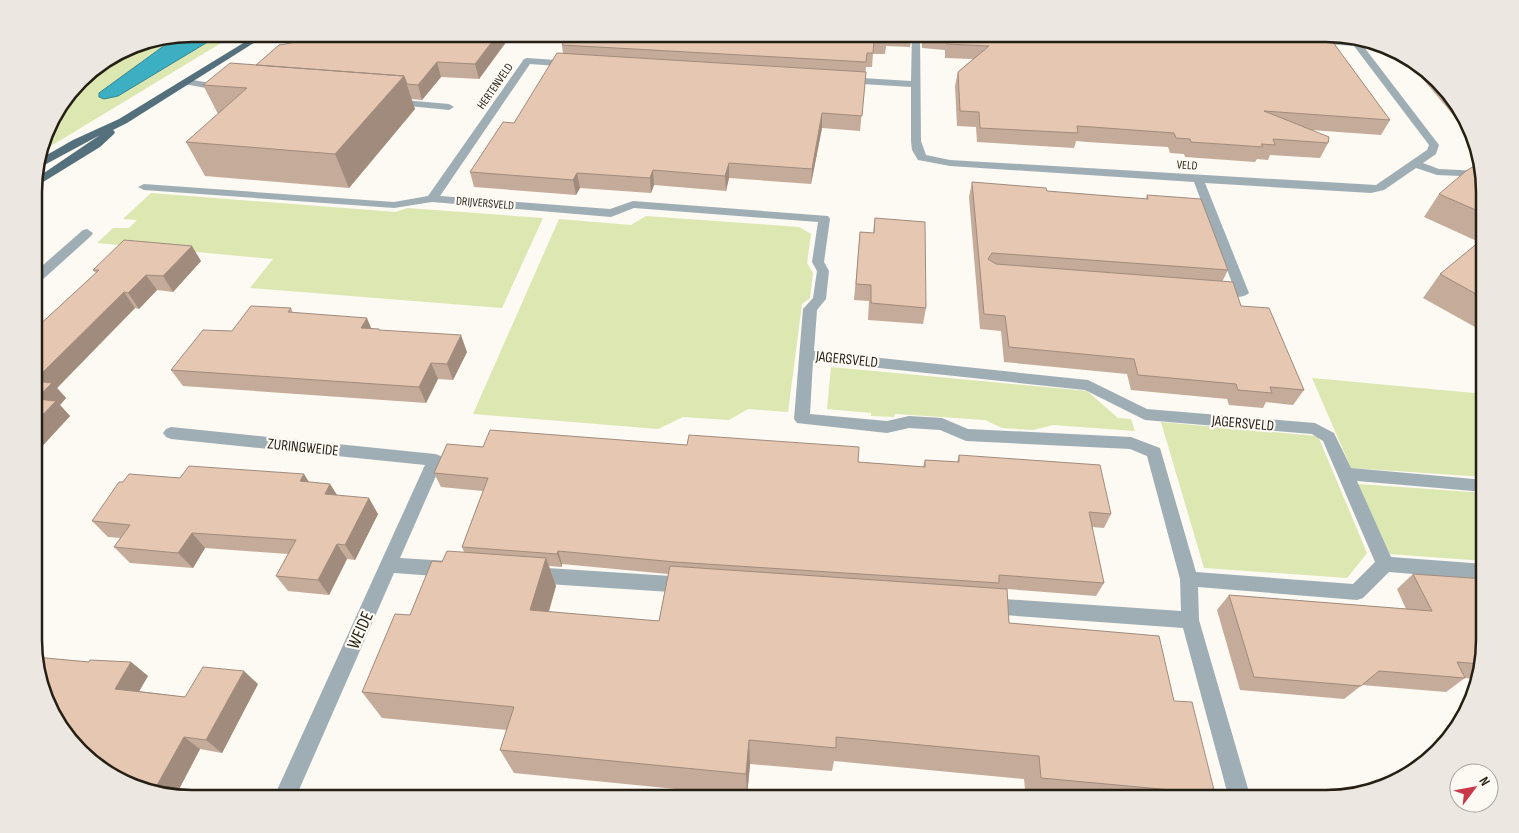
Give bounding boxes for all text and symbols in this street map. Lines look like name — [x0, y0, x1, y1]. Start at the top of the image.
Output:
street label: HERTENVELD — [474, 60, 517, 112]
street label: VELD — [1176, 157, 1198, 174]
street label: DRIJVERSVELD — [455, 193, 515, 214]
street label: JAGERSVELD — [814, 347, 879, 372]
street label: JAGERSVELD — [1210, 411, 1275, 436]
street label: ZURINGWEIDE — [267, 434, 339, 461]
street label: WEIDE — [343, 608, 378, 652]
north arrow — [1449, 763, 1499, 813]
text: N — [1475, 774, 1494, 789]

